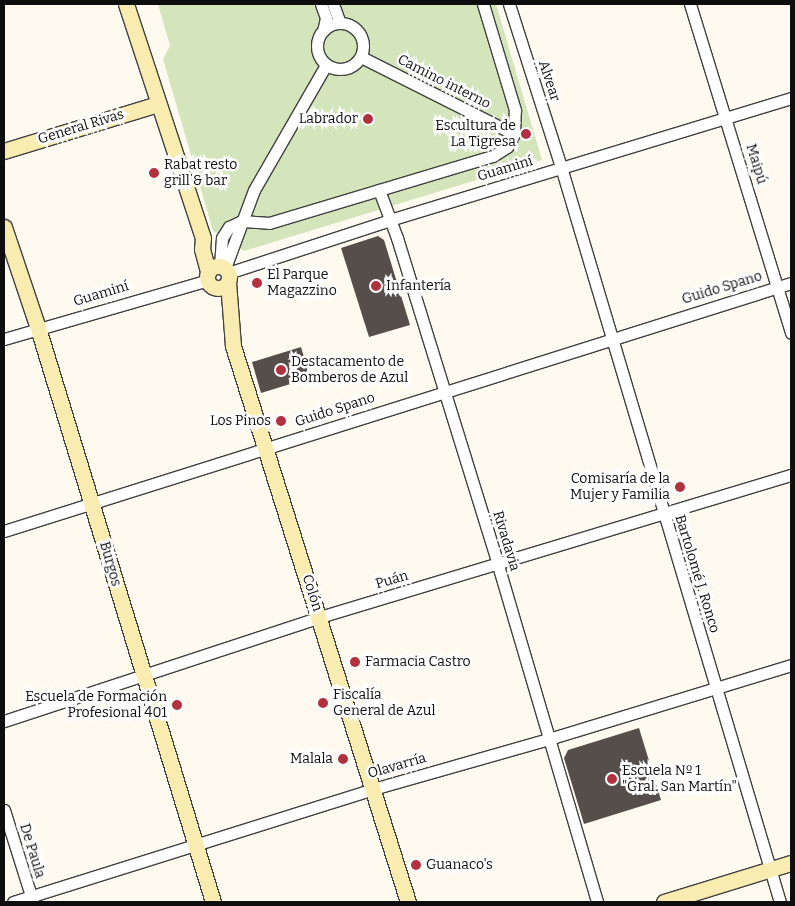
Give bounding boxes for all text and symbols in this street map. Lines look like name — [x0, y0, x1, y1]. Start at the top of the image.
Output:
street label: Camino interno — [395, 51, 493, 113]
street label: Alvear — [535, 58, 563, 104]
street label: General Rivas — [36, 106, 126, 148]
place label: Labrador — [299, 111, 358, 127]
marker: Labrador — [362, 113, 374, 125]
place label: Escultura de La Tigresa — [435, 118, 516, 150]
marker: Escultura de La Tigresa — [520, 128, 532, 140]
street label: Maipú — [742, 142, 770, 186]
street label: Guaminí — [475, 153, 535, 185]
place label: Rabat resto grill & bar — [164, 157, 237, 190]
marker: Rabat resto grill & bar — [148, 167, 160, 179]
place label: El Parque Magazzino — [267, 267, 337, 300]
street label: Guido Spano — [680, 268, 764, 308]
marker: El Parque Magazzino — [251, 277, 263, 289]
street label: Guaminí — [71, 278, 131, 310]
place label: Infantería — [386, 278, 451, 294]
marker: Infantería — [370, 280, 382, 292]
place label: Destacamento de Bomberos de Azul — [291, 354, 408, 387]
marker: Destacamento de Bomberos de Azul — [275, 364, 287, 376]
street label: Guido Spano — [293, 389, 377, 431]
place label: Los Pinos — [210, 413, 271, 429]
marker: Los Pinos — [275, 415, 287, 427]
place label: Comisaría de la Mujer y Familia — [570, 471, 670, 504]
marker: Comisaría de la Mujer y Familia — [674, 481, 686, 493]
street label: Rivadavia — [489, 509, 523, 573]
street label: Bartolomé J. Ronco — [671, 513, 723, 635]
street label: Burgos — [96, 540, 124, 588]
street label: Puán — [374, 567, 410, 593]
street label: Colón — [298, 573, 326, 613]
place label: Farmacia Castro — [365, 654, 471, 670]
marker: Farmacia Castro — [349, 656, 361, 668]
place label: Fiscalía General de Azul — [333, 687, 436, 720]
place label: Escuela de Formación Profesional 401 — [25, 689, 167, 722]
marker: Fiscalía General de Azul — [317, 697, 329, 709]
marker: Escuela de Formación Profesional 401 — [171, 699, 183, 711]
street label: Olavarría — [366, 750, 428, 782]
place label: Malala — [290, 751, 333, 767]
marker: Malala — [337, 753, 349, 765]
place label: Escuela Nº 1 "Gral. San Martín" — [622, 763, 737, 796]
marker: Escuela Nº 1 "Gral. San Martín" — [606, 773, 618, 785]
street label: De Paula — [16, 822, 48, 880]
place label: Guanaco's — [426, 857, 493, 873]
marker: Guanaco's — [410, 859, 422, 871]

